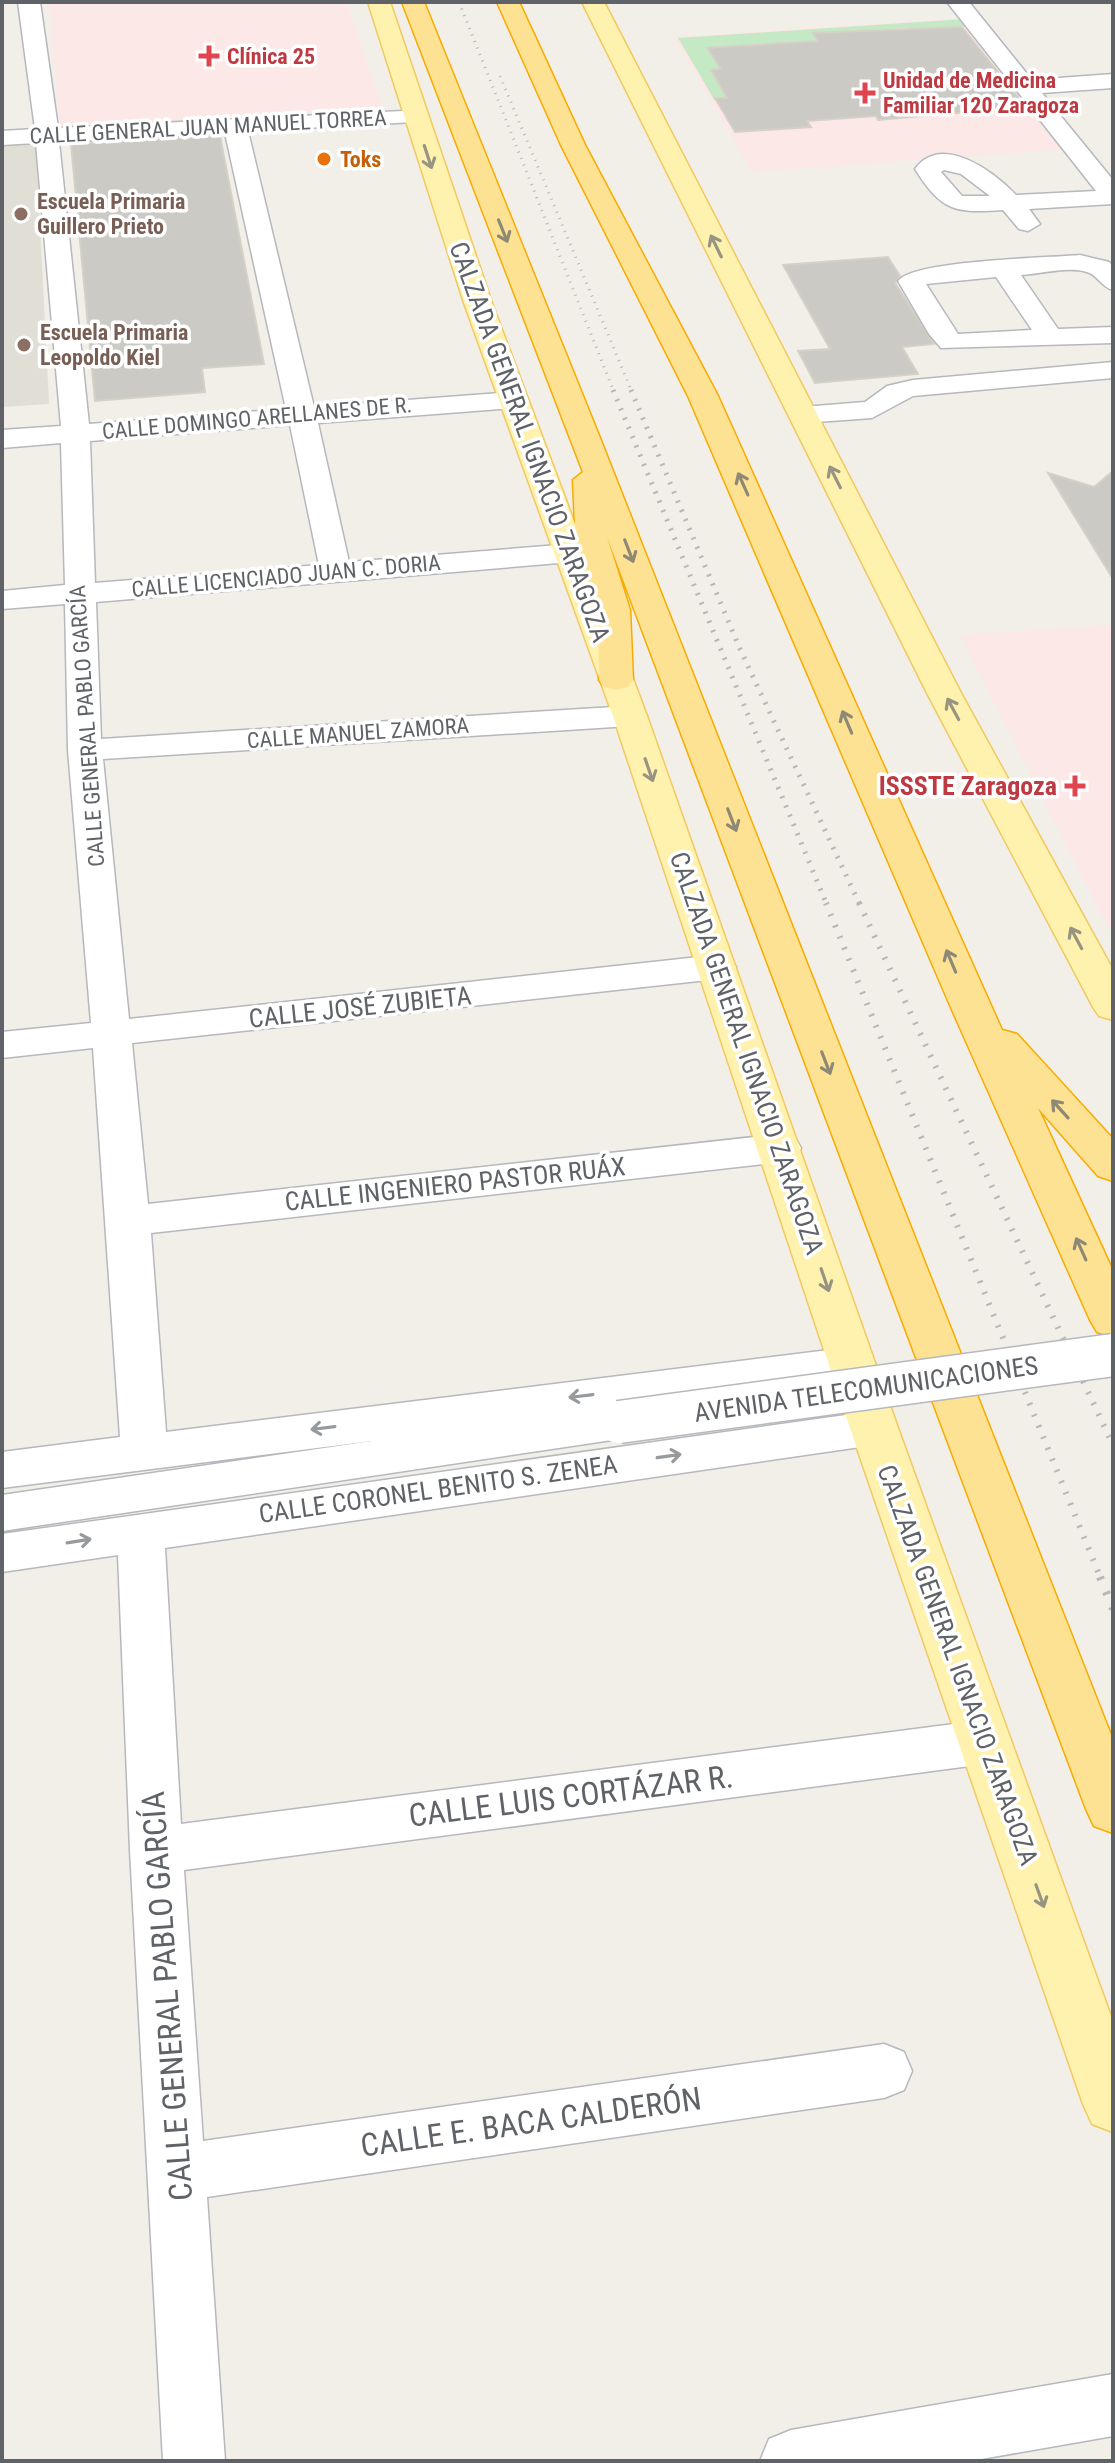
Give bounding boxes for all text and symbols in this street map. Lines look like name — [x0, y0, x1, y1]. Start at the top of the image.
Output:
place label: Clínica 25 — [227, 44, 315, 69]
marker: Clínica 25 — [198, 45, 220, 67]
place label: Unidad de Medicina Familiar 120 Zaragoza — [883, 68, 1079, 118]
marker: Unidad de Medicina Familiar 120 Zaragoza — [854, 82, 876, 104]
street label: CALLE GENERAL JUAN MANUEL TORREA — [29, 105, 387, 149]
one-way arrow — [421, 143, 436, 169]
place label: Toks — [340, 147, 381, 172]
marker: Toks — [315, 150, 333, 168]
place label: Escuela Primaria Guillero Prieto — [37, 189, 185, 239]
marker: Escuela Primaria Guillero Prieto — [12, 205, 30, 223]
one-way arrow — [497, 218, 512, 243]
one-way arrow — [708, 235, 723, 259]
street label: CALZADA GENERAL IGNACIO ZARAGOZA — [443, 238, 617, 646]
place label: Escuela Primaria Leopoldo Kiel — [40, 320, 188, 370]
marker: Escuela Primaria Leopoldo Kiel — [15, 336, 33, 354]
street label: CALLE DOMINGO ARELLANES DE R. — [101, 392, 413, 444]
one-way arrow — [826, 466, 842, 490]
one-way arrow — [735, 472, 750, 496]
one-way arrow — [623, 538, 637, 563]
street label: CALLE LICENCIADO JUAN C. DORIA — [130, 550, 442, 602]
street label: CALLE GENERAL PABLO GARCÍA — [65, 584, 109, 868]
one-way arrow — [944, 698, 960, 721]
one-way arrow — [839, 710, 854, 735]
street label: CALLE MANUEL ZAMORA — [246, 713, 470, 753]
one-way arrow — [642, 757, 657, 782]
place label: ISSSTE Zaragoza — [879, 771, 1057, 801]
marker: ISSSTE Zaragoza — [1064, 775, 1086, 797]
one-way arrow — [726, 807, 740, 832]
street label: CALZADA GENERAL IGNACIO ZARAGOZA — [664, 848, 830, 1258]
one-way arrow — [1068, 927, 1084, 950]
one-way arrow — [942, 949, 957, 974]
street label: CALLE JOSÉ ZUBIETA — [247, 980, 473, 1034]
one-way arrow — [820, 1050, 834, 1075]
one-way arrow — [1052, 1099, 1070, 1119]
street label: CALLE INGENIERO PASTOR RUÁX — [283, 1151, 627, 1217]
one-way arrow — [1073, 1237, 1088, 1261]
one-way arrow — [819, 1267, 834, 1292]
street label: AVENIDA TELECOMUNICACIONES — [692, 1350, 1040, 1428]
one-way arrow — [568, 1389, 595, 1404]
one-way arrow — [311, 1421, 336, 1436]
street label: CALLE CORONEL BENITO S. ZENEA — [257, 1449, 619, 1529]
one-way arrow — [655, 1449, 682, 1464]
street label: CALZADA GENERAL IGNACIO ZARAGOZA — [871, 1461, 1045, 1869]
one-way arrow — [66, 1532, 91, 1547]
street label: CALLE LUIS CORTÁZAR R. — [407, 1757, 735, 1835]
street label: CALLE GENERAL PABLO GARCÍA — [134, 1790, 200, 2202]
one-way arrow — [1033, 1883, 1048, 1908]
street label: CALLE E. BACA CALDERÓN — [358, 2079, 704, 2165]

